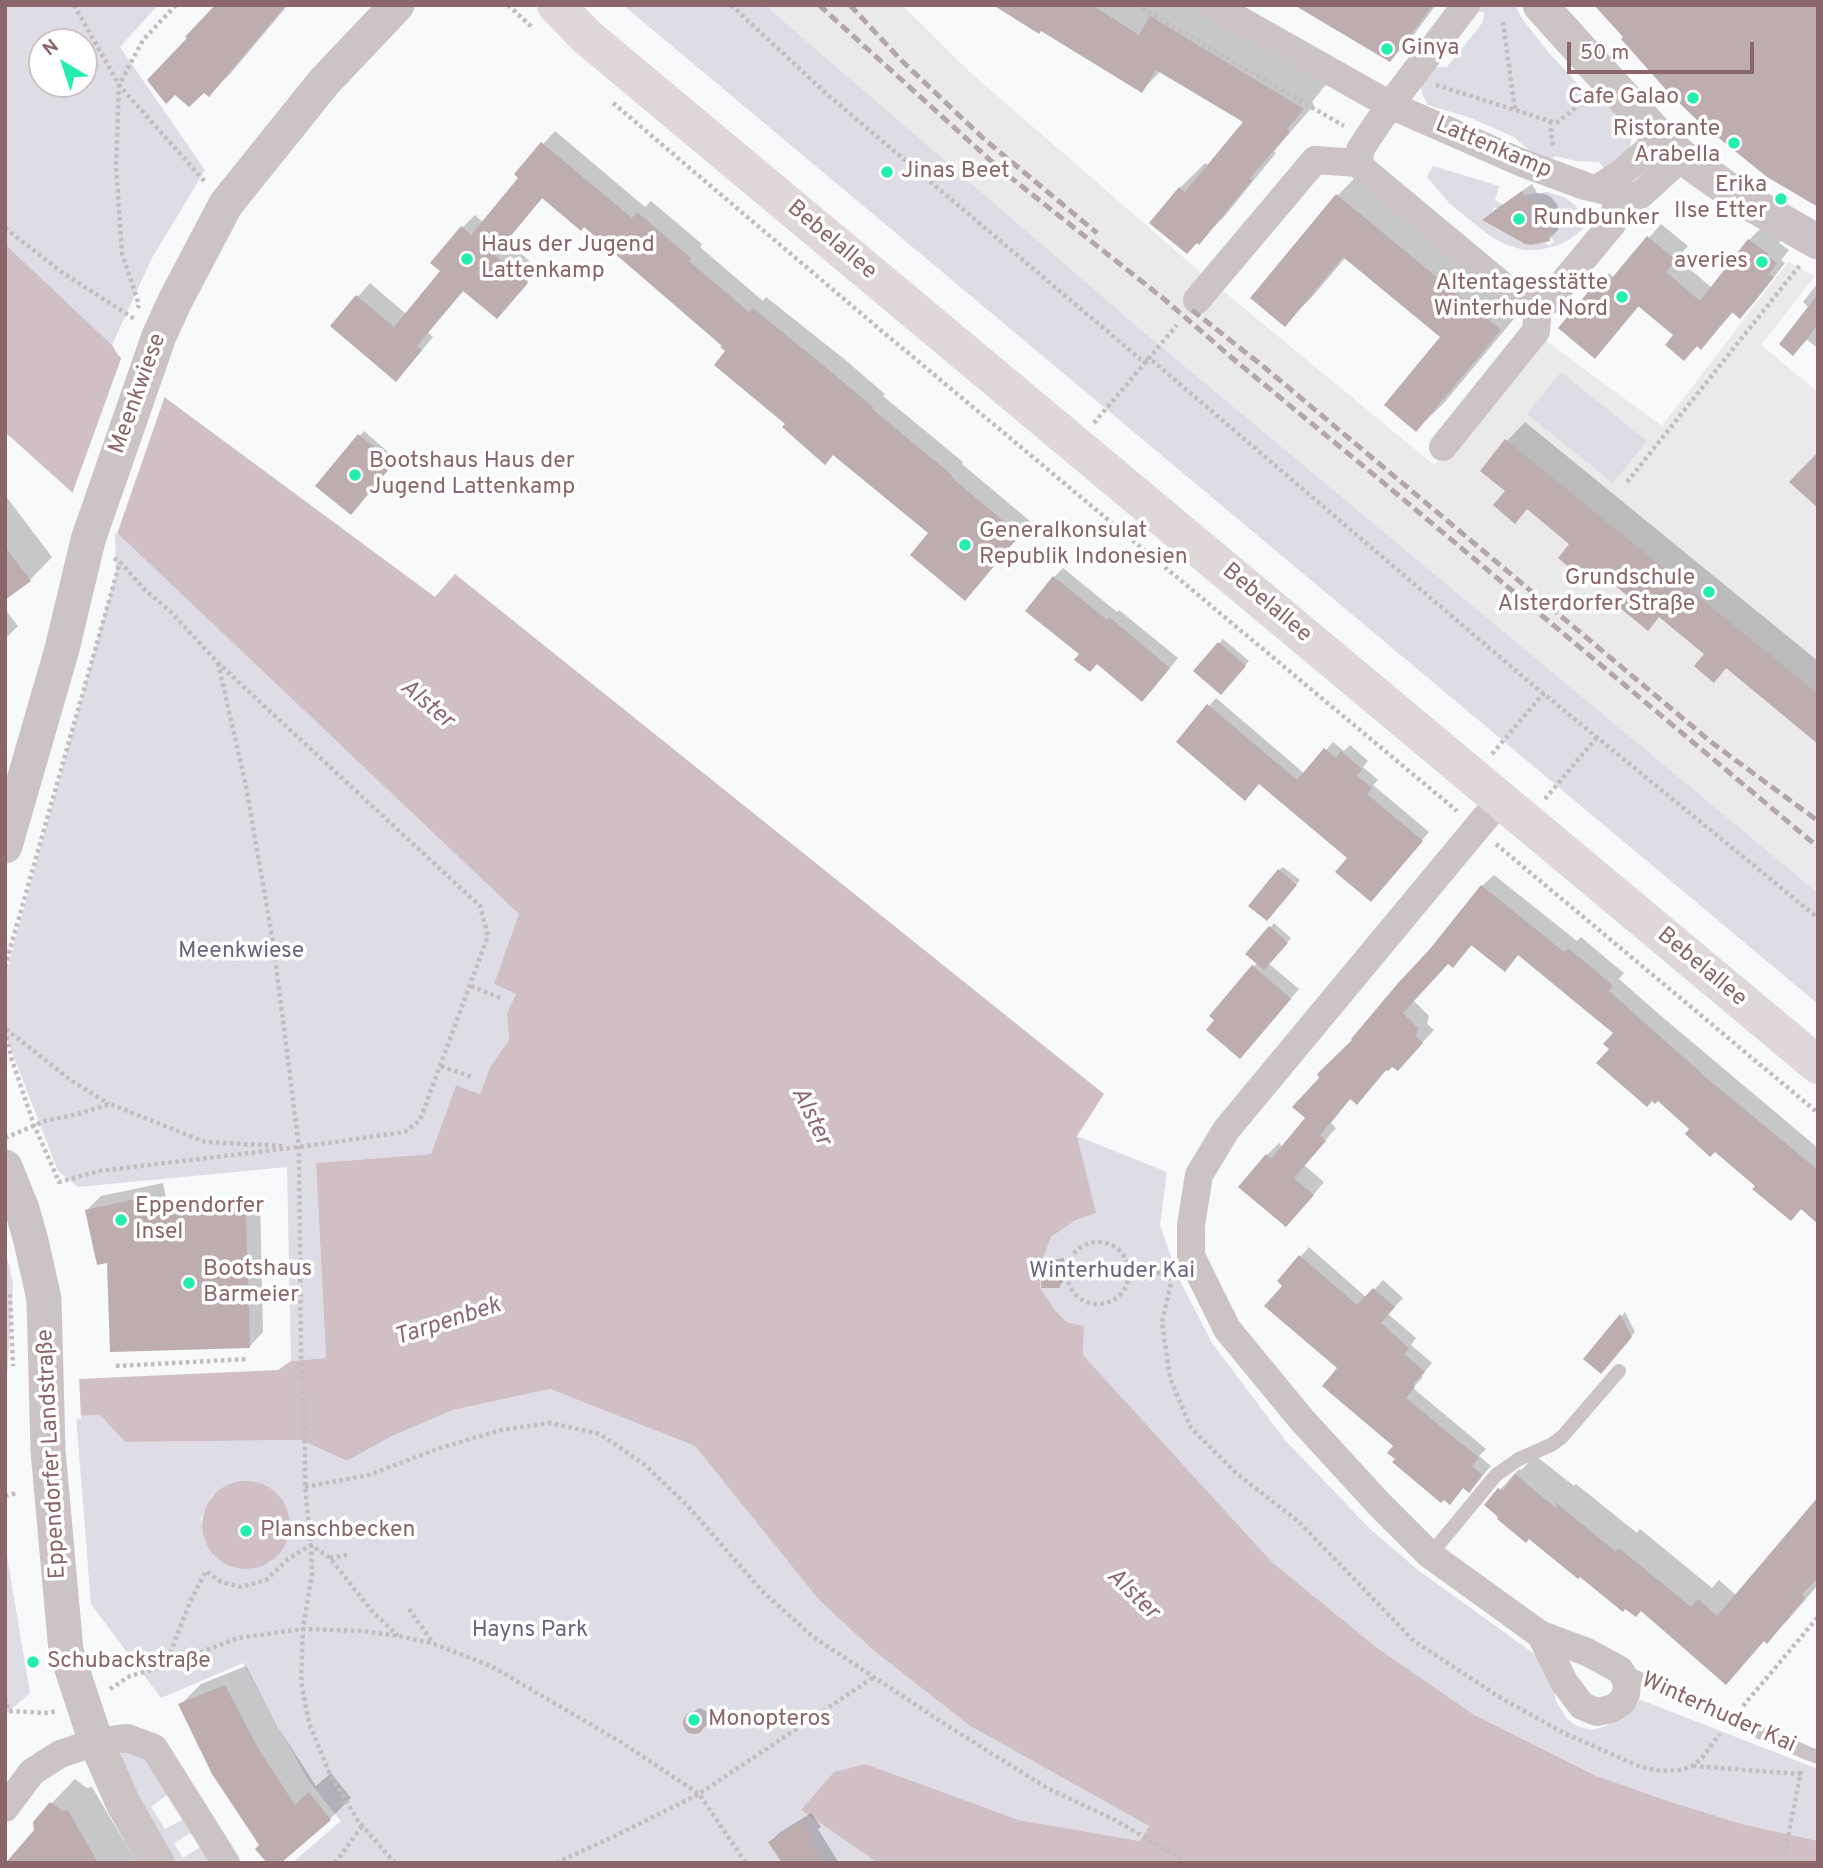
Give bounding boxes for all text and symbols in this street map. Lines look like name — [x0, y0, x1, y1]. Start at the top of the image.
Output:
north arrow — [28, 28, 98, 98]
scale bar — [1571, 28, 1758, 72]
text: N — [38, 35, 64, 62]
place label: Ginya — [1401, 35, 1459, 63]
text: 50 m — [1580, 40, 1629, 67]
marker: Ginya — [1379, 41, 1395, 57]
place label: Cafe Galao — [1568, 84, 1679, 112]
marker: Cafe Galao — [1685, 90, 1701, 106]
street label: Lattenkamp — [1431, 112, 1555, 186]
place label: Ristorante Arabella — [1613, 116, 1720, 170]
marker: Ristorante Arabella — [1726, 135, 1742, 151]
place label: Jinas Beet — [901, 158, 1010, 186]
marker: Jinas Beet — [879, 164, 895, 180]
place label: Erika Ilse Etter — [1674, 172, 1767, 226]
marker: Erika Ilse Etter — [1773, 191, 1789, 207]
street label: Bebelallee — [781, 196, 881, 286]
place label: Rundbunker — [1533, 205, 1659, 233]
marker: Rundbunker — [1511, 211, 1527, 227]
place label: Haus der Jugend Lattenkamp — [481, 232, 655, 286]
place label: averies — [1674, 248, 1748, 276]
marker: Haus der Jugend Lattenkamp — [459, 251, 475, 267]
marker: averies — [1754, 254, 1770, 270]
place label: Altentagesstätte Winterhude Nord — [1433, 270, 1608, 324]
marker: Altentagesstätte Winterhude Nord — [1614, 289, 1630, 305]
street label: Meenkwiese — [104, 330, 174, 458]
place label: Bootshaus Haus der Jugend Lattenkamp — [369, 448, 575, 502]
marker: Bootshaus Haus der Jugend Lattenkamp — [347, 467, 363, 483]
place label: Generalkonsulat Republik Indonesien — [979, 518, 1188, 572]
marker: Generalkonsulat Republik Indonesien — [957, 537, 973, 553]
street label: Bebelallee — [1216, 559, 1316, 649]
place label: Grundschule Alsterdorfer Straße — [1498, 565, 1695, 619]
marker: Grundschule Alsterdorfer Straße — [1701, 584, 1717, 600]
water label: Alster — [393, 674, 459, 736]
street label: Bebelallee — [1651, 923, 1751, 1013]
park label: Meenkwiese — [178, 938, 304, 966]
water label: Alster — [783, 1083, 837, 1151]
place label: Eppendorfer Insel — [135, 1193, 264, 1247]
marker: Eppendorfer Insel — [113, 1212, 129, 1228]
place label: Bootshaus Barmeier — [203, 1256, 312, 1310]
park label: Winterhuder Kai — [1029, 1258, 1195, 1286]
marker: Bootshaus Barmeier — [181, 1275, 197, 1291]
water label: Tarpenbek — [391, 1292, 505, 1354]
street label: Eppendorfer Landstraße — [33, 1328, 73, 1580]
place label: Planschbecken — [260, 1517, 416, 1545]
marker: Planschbecken — [238, 1523, 254, 1539]
water label: Alster — [1100, 1563, 1164, 1627]
park label: Hayns Park — [472, 1617, 588, 1645]
place label: Schubackstraße — [47, 1648, 211, 1676]
marker: Schubackstraße — [25, 1654, 41, 1670]
street label: Winterhuder Kai — [1637, 1668, 1799, 1760]
place label: Monopteros — [708, 1706, 831, 1734]
marker: Monopteros — [686, 1712, 702, 1728]

